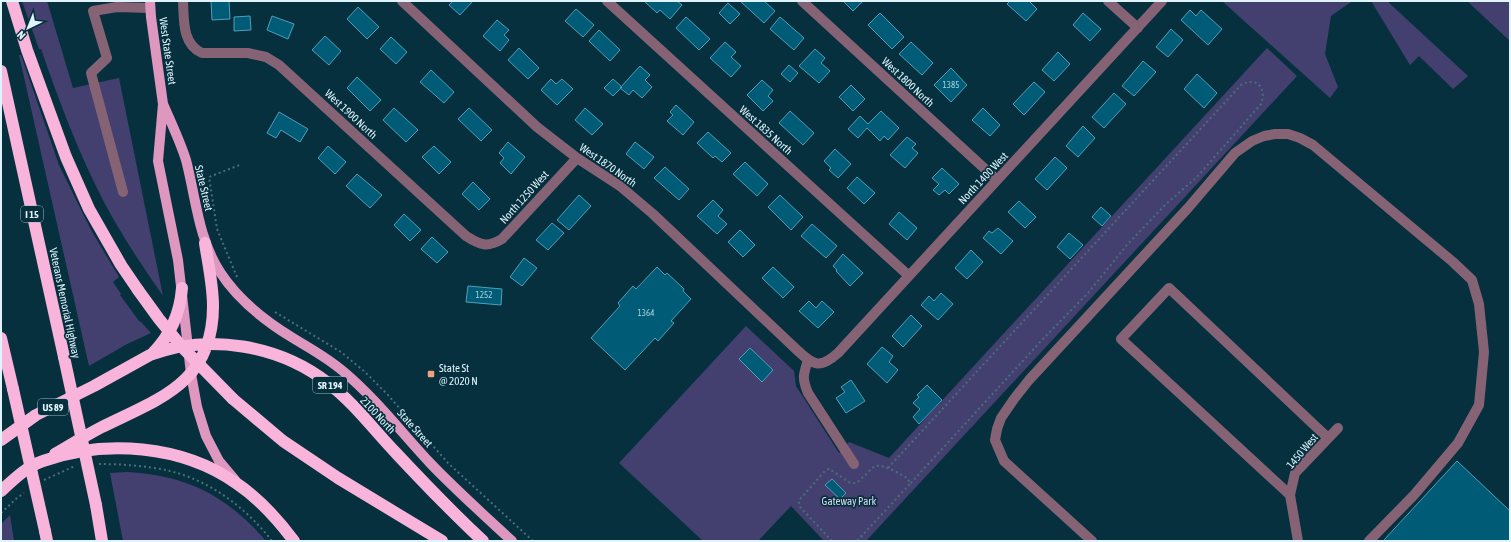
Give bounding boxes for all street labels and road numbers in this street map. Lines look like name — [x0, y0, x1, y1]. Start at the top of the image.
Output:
street label: West State Street — [157, 17, 179, 85]
street label: West 1800 North — [880, 55, 936, 109]
street label: West 1900 North — [323, 87, 379, 141]
street label: West 1835 North — [737, 103, 795, 157]
street label: West 1870 North — [577, 141, 639, 189]
street label: North 1400 West — [956, 150, 1010, 206]
street label: State Street — [193, 164, 215, 212]
street label: North 1250 West — [497, 168, 551, 226]
road number: I 15 — [21, 206, 43, 222]
street label: Veterans Memorial Highway — [47, 247, 83, 360]
road number: SR 194 — [313, 377, 347, 393]
street label: 2100 North — [358, 394, 398, 436]
road number: US 89 — [38, 399, 68, 415]
street label: State Street — [395, 407, 435, 449]
street label: 1450 West — [1284, 431, 1320, 471]

